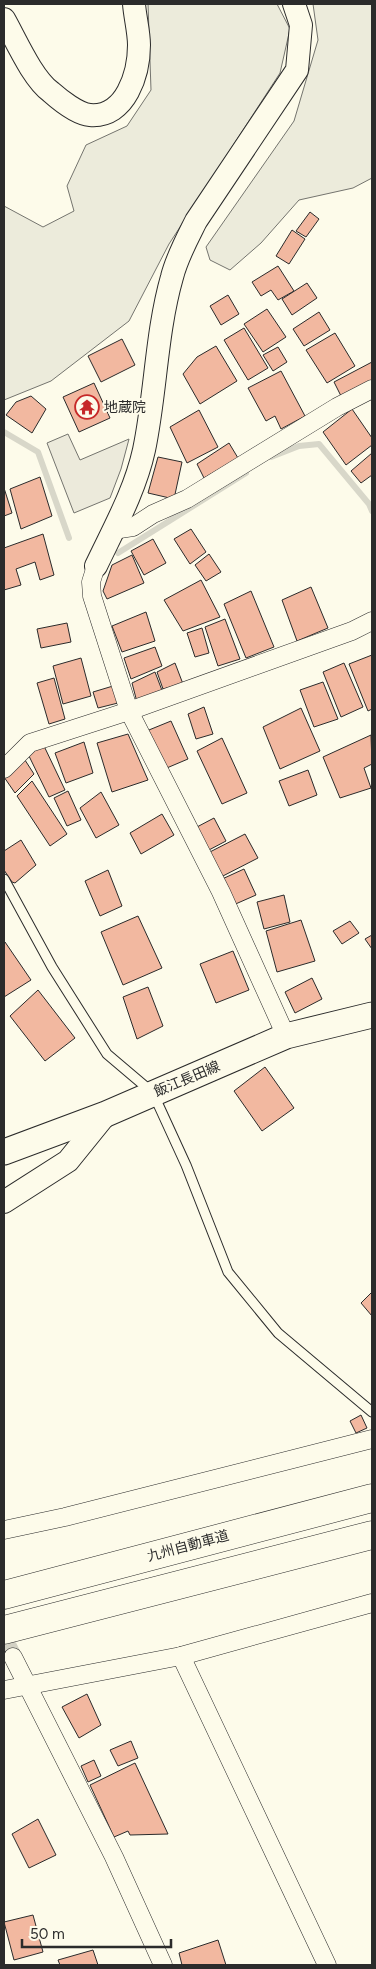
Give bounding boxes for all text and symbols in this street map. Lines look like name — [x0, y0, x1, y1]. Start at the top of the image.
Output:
temple icon: 地蔵院 — [74, 394, 100, 420]
place label: 地蔵院 — [104, 399, 146, 416]
street label: 飯江長田線 — [151, 1058, 223, 1100]
street label: 九州自動車道 — [145, 1527, 231, 1565]
scale bar — [22, 1916, 171, 1948]
text: 50 m — [30, 1925, 65, 1943]

